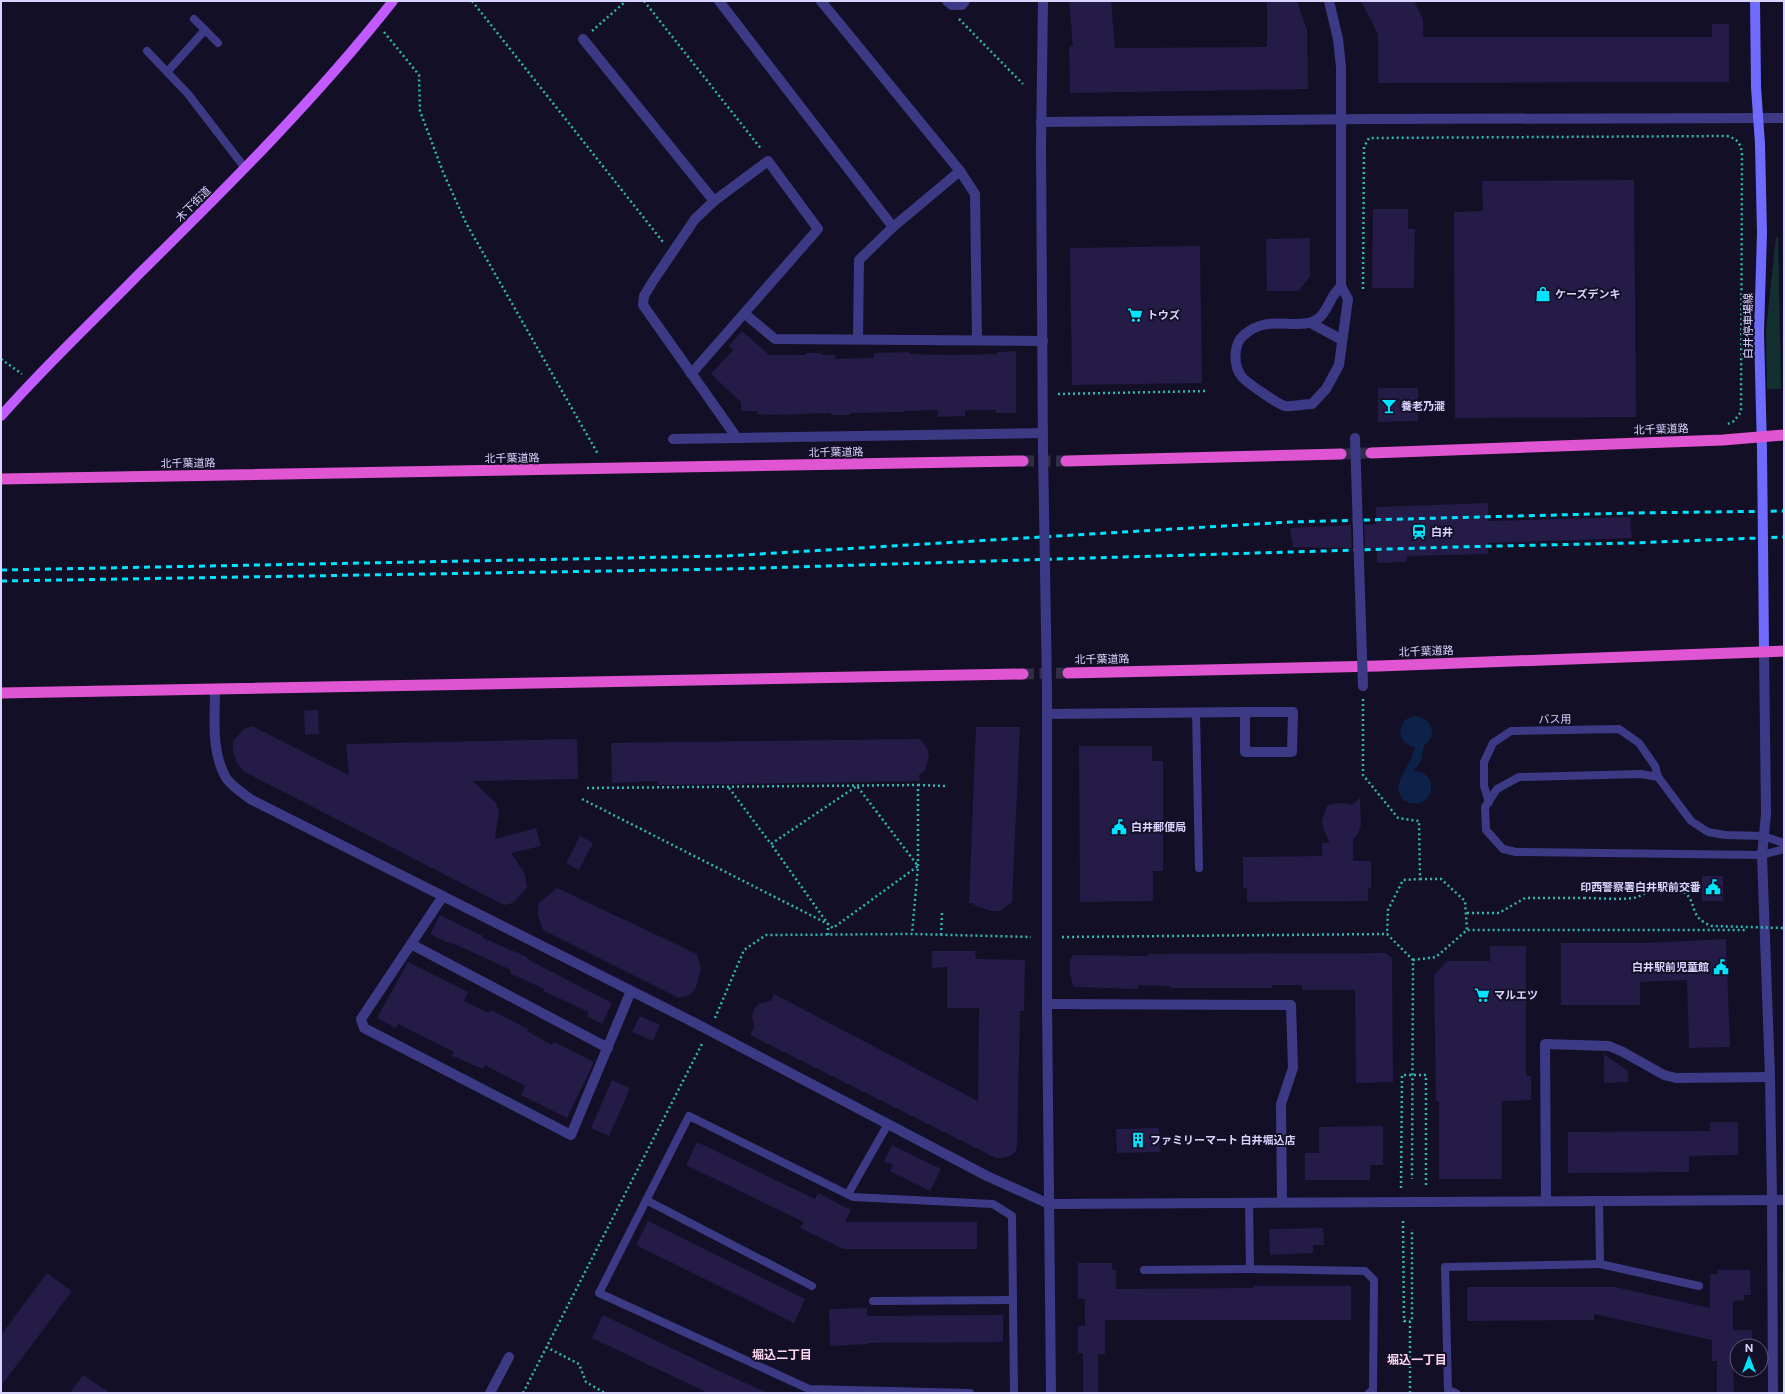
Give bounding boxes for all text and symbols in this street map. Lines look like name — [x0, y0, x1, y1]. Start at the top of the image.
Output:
street label: 木下街道 — [173, 184, 213, 224]
shop icon: ケーズデンキ — [1534, 285, 1552, 303]
place label: ケーズデンキ — [1555, 288, 1620, 300]
street label: 白井停車場線 — [1742, 293, 1754, 359]
supermarket icon: トウズ — [1126, 306, 1144, 324]
place label: トウズ — [1147, 309, 1180, 321]
bar icon: 養老乃瀧 — [1380, 397, 1398, 415]
place label: 養老乃瀧 — [1401, 400, 1445, 412]
street label: 北千葉道路 — [1633, 422, 1689, 436]
street label: 北千葉道路 — [808, 446, 864, 458]
street label: 北千葉道路 — [484, 452, 540, 464]
street label: 北千葉道路 — [160, 457, 216, 469]
station icon: 白井 — [1410, 523, 1428, 541]
place label: 白井 — [1431, 526, 1453, 538]
street label: 北千葉道路 — [1398, 644, 1454, 658]
street label: 北千葉道路 — [1074, 653, 1130, 665]
street label: バス用 — [1538, 713, 1572, 725]
public building icon: 白井郵便局 — [1110, 818, 1128, 836]
place label: 白井郵便局 — [1131, 821, 1186, 833]
public building icon: 印西警察署白井駅前交番 — [1704, 878, 1722, 896]
place label: 印西警察署白井駅前交番 — [1580, 881, 1701, 893]
public building icon: 白井駅前児童館 — [1712, 958, 1730, 976]
place label: 白井駅前児童館 — [1632, 961, 1709, 973]
supermarket icon: マルエツ — [1473, 986, 1491, 1004]
place label: マルエツ — [1494, 989, 1538, 1001]
building icon: ファミリーマート 白井堀込店 — [1129, 1131, 1147, 1149]
place label: ファミリーマート 白井堀込店 — [1150, 1134, 1295, 1146]
north arrow — [1729, 1338, 1769, 1378]
text: N — [1745, 1342, 1753, 1354]
district label: 堀込二丁目 — [752, 1348, 812, 1362]
district label: 堀込一丁目 — [1387, 1353, 1447, 1367]

